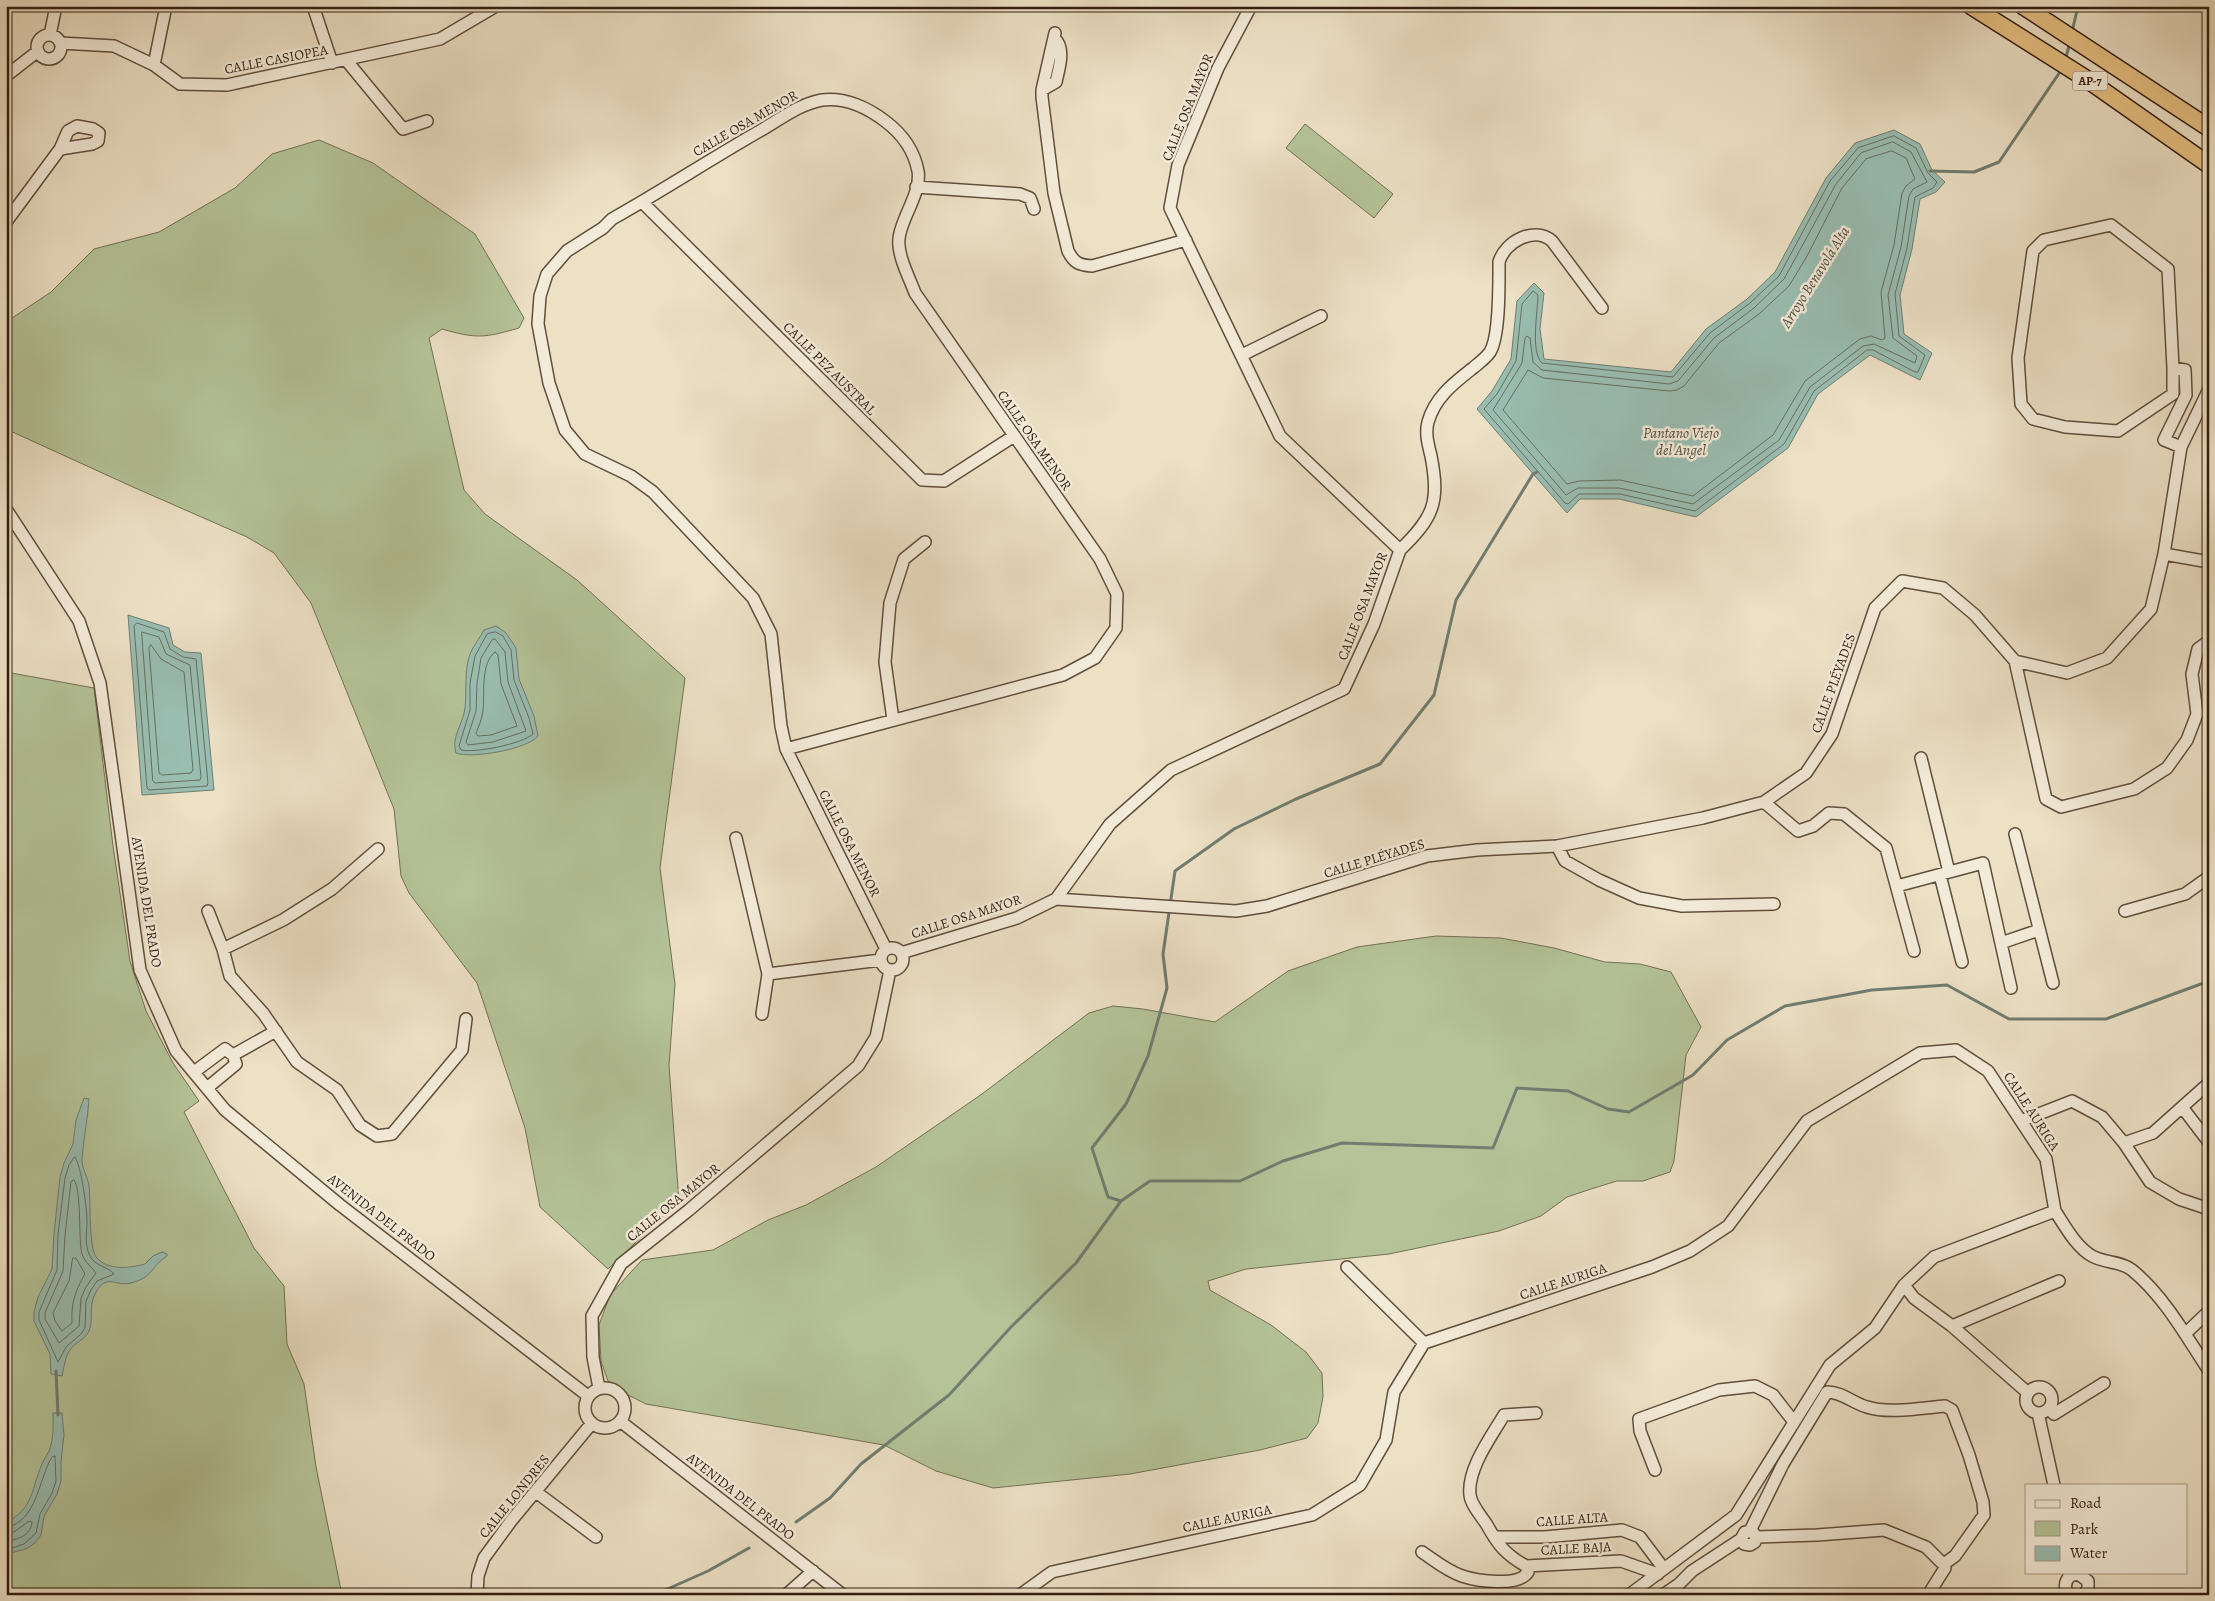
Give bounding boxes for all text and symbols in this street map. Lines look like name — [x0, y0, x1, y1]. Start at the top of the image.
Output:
street label: CALLE CASIOPEA — [223, 40, 330, 79]
street label: CALLE OSA MAYOR — [1157, 50, 1218, 164]
road number: AP-7 — [2072, 72, 2108, 90]
street label: CALLE OSA MENOR — [689, 85, 802, 161]
water label: Arroyo Benavolá Alta — [1775, 223, 1854, 332]
street label: CALLE PEZ AUSTRAL — [779, 318, 881, 420]
street label: CALLE OSA MENOR — [993, 386, 1077, 494]
water label: Pantano Viejo del Angel — [1643, 423, 1719, 460]
street label: CALLE OSA MAYOR — [1333, 549, 1392, 663]
street label: CALLE PLÉYADES — [1807, 631, 1860, 736]
street label: CALLE OSA MENOR — [814, 786, 885, 901]
street label: AVENIDA DEL PRADO — [127, 834, 166, 969]
street label: CALLE PLÉYADES — [1321, 834, 1427, 883]
street label: CALLE OSA MAYOR — [909, 890, 1024, 943]
street label: CALLE AURIGA — [1999, 1068, 2065, 1155]
street label: CALLE OSA MAYOR — [623, 1159, 724, 1246]
street label: AVENIDA DEL PRADO — [323, 1169, 440, 1266]
street label: CALLE AURIGA — [1517, 1258, 1610, 1304]
street label: AVENIDA DEL PRADO — [682, 1448, 799, 1545]
street label: CALLE LONDRES — [475, 1450, 554, 1542]
legend — [2025, 1484, 2188, 1574]
text: Road — [2070, 1493, 2102, 1513]
street label: CALLE AURIGA — [1181, 1500, 1274, 1537]
street label: CALLE ALTA — [1536, 1507, 1609, 1531]
text: Park — [2070, 1519, 2099, 1539]
street label: CALLE BAJA — [1540, 1537, 1613, 1560]
text: Water — [2069, 1543, 2107, 1563]

